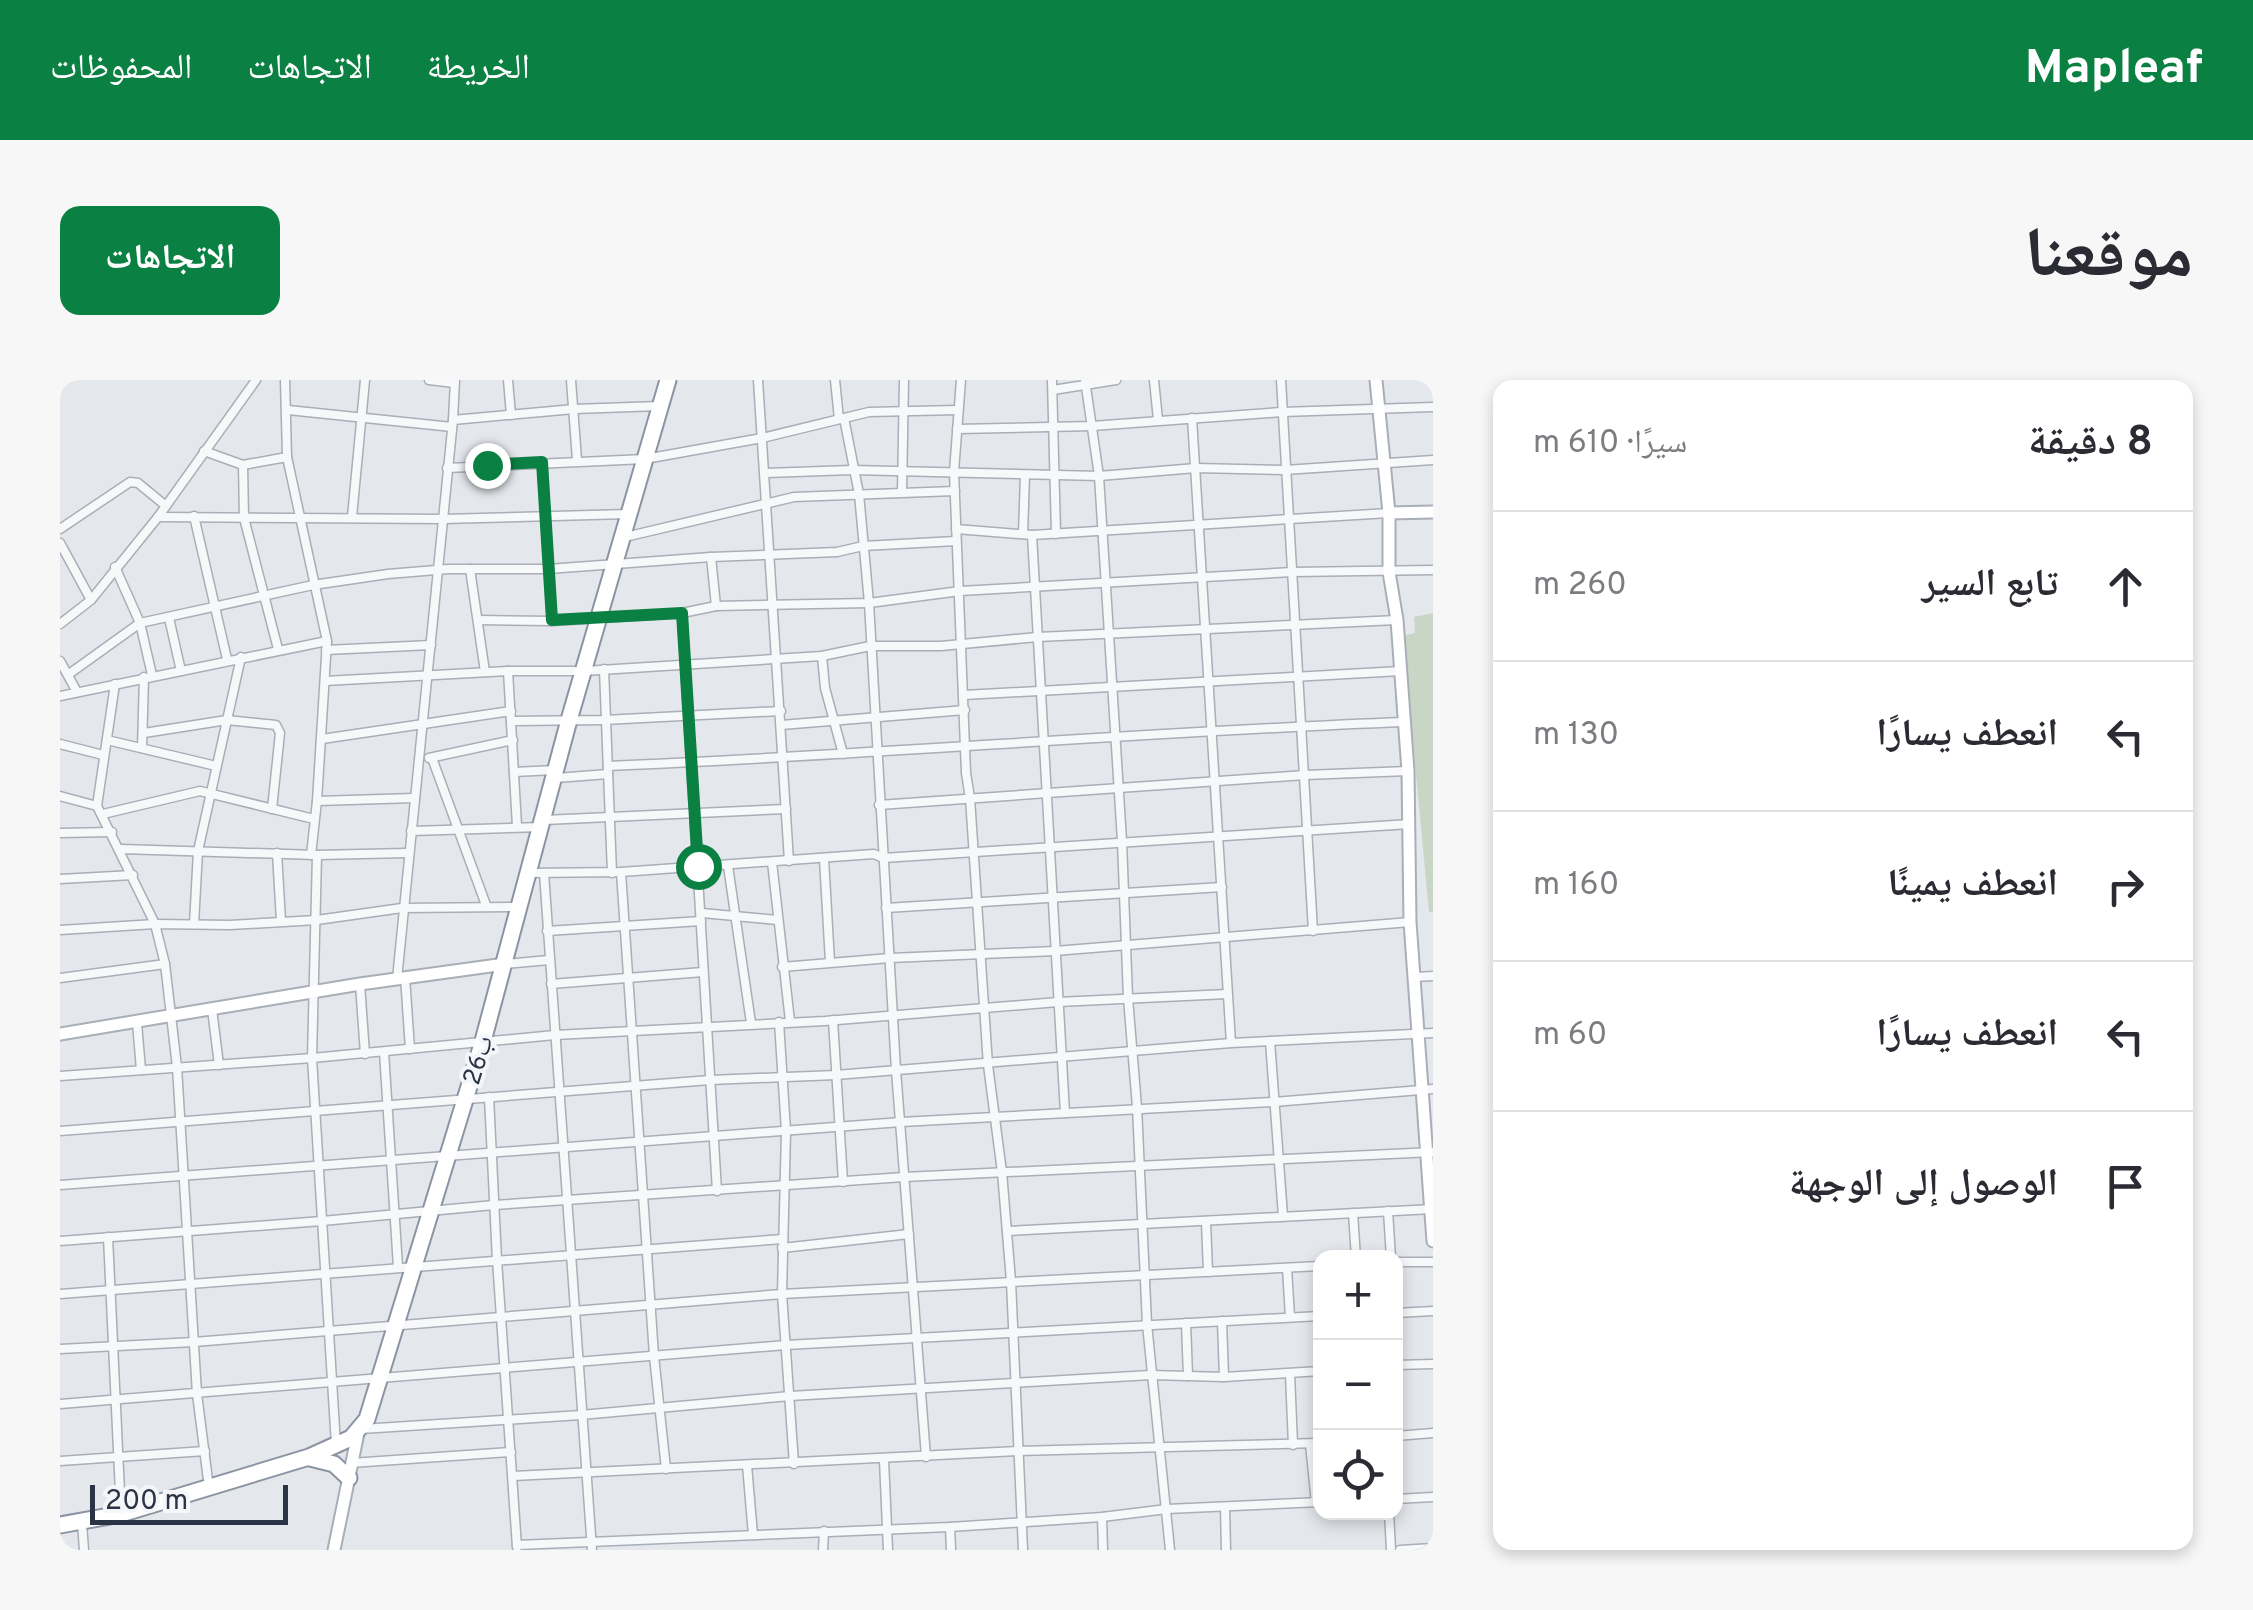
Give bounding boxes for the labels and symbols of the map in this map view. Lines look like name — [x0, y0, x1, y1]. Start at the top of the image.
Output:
route end — [465, 443, 511, 489]
route start — [676, 844, 722, 890]
street label: 26ب — [457, 1033, 502, 1089]
scale bar — [90, 1480, 288, 1524]

